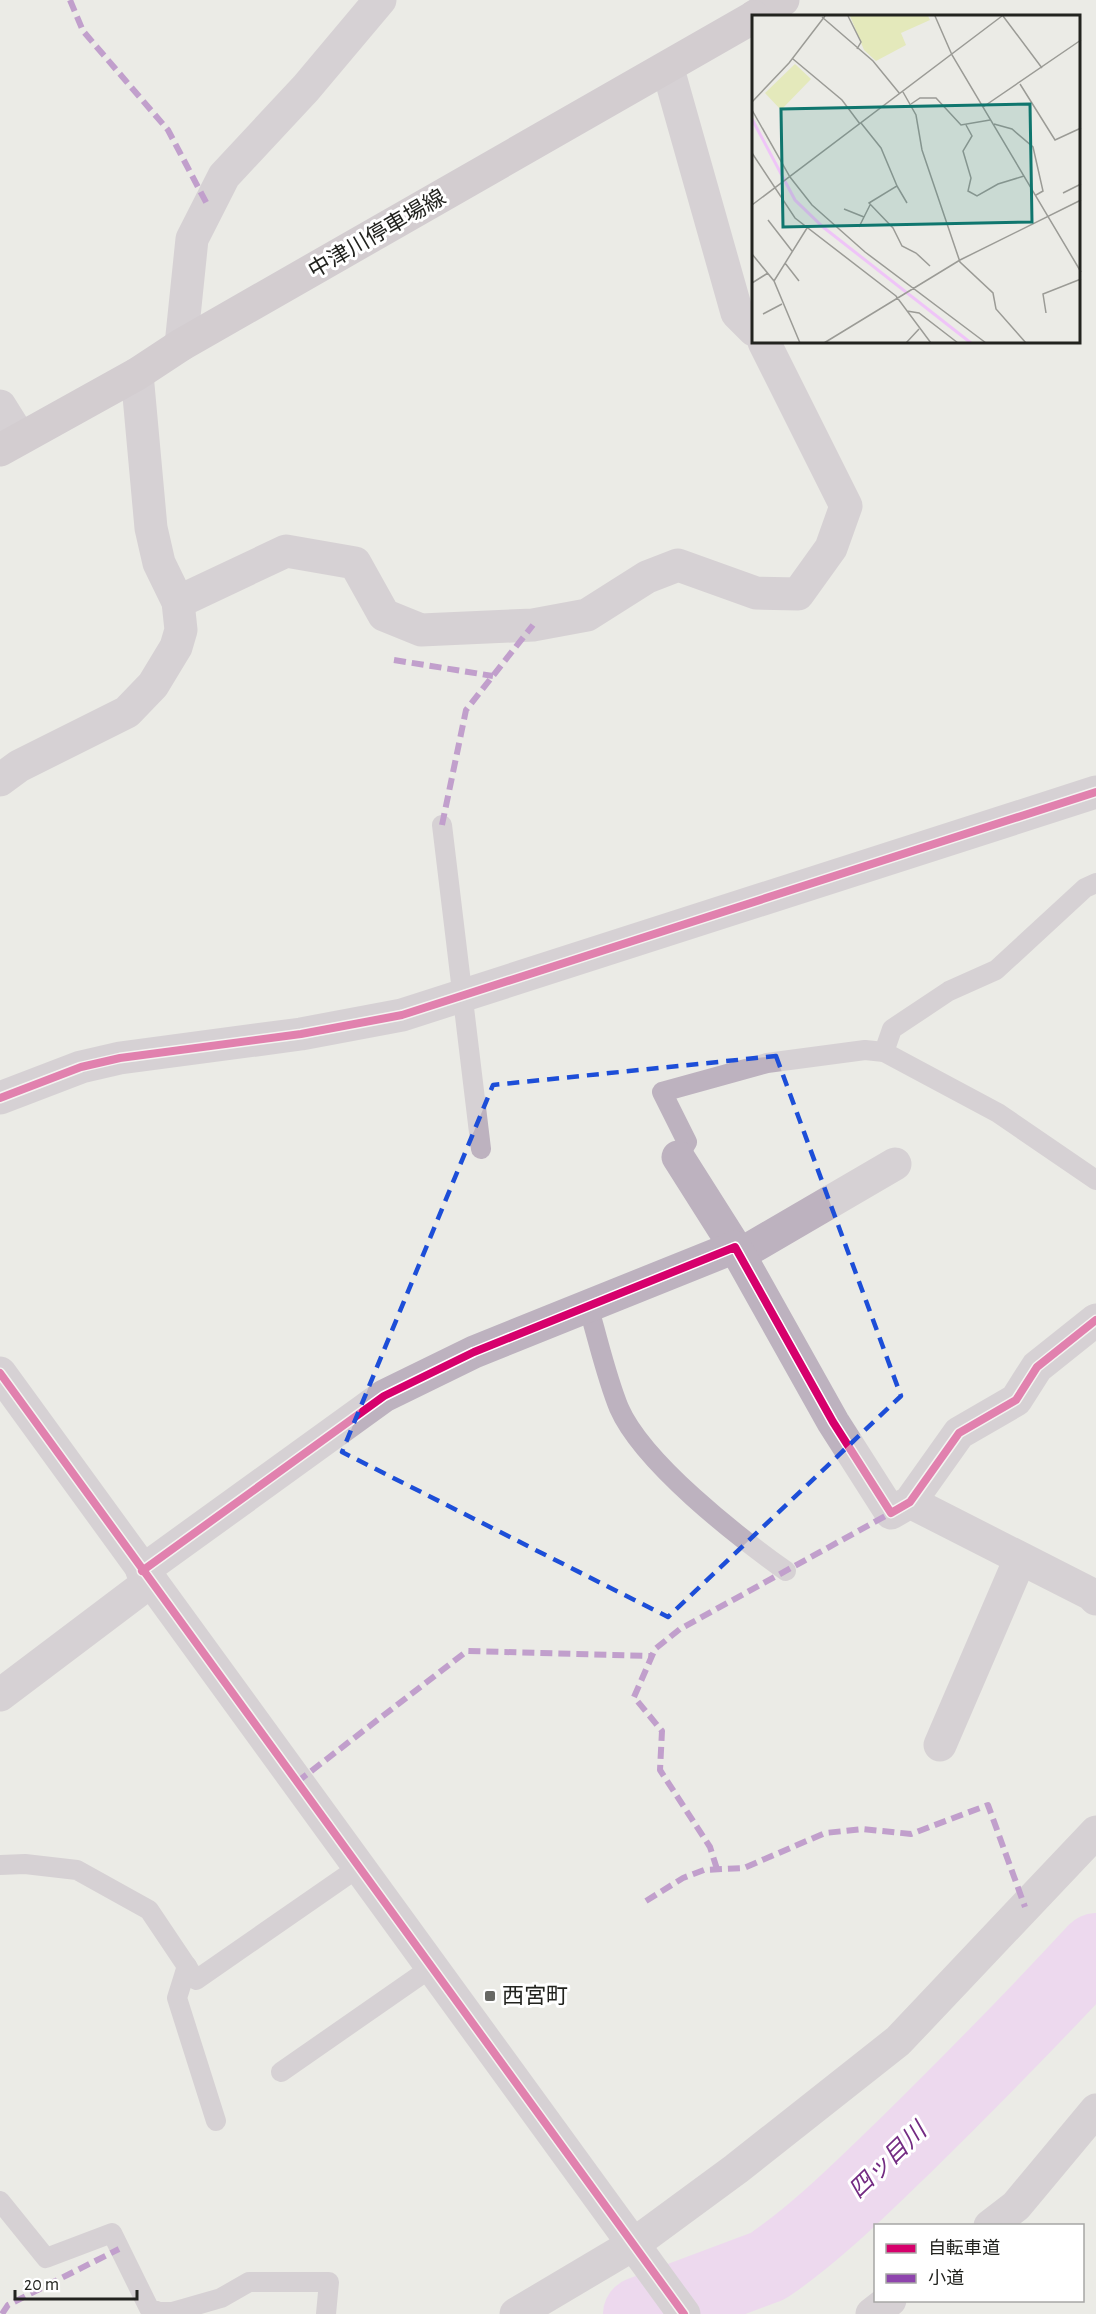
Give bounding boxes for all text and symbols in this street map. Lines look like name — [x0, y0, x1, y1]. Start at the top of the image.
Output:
inset map — [752, 15, 1081, 344]
street label: 中津川停車場線 — [304, 185, 449, 282]
place label: 西宮町 — [502, 1984, 568, 2007]
marker: 西宮町 — [483, 1989, 497, 2003]
water label: 四ッ目川 — [845, 2117, 933, 2203]
legend — [874, 2224, 1084, 2302]
text: 自転車道 — [928, 2238, 1000, 2258]
scale bar — [15, 2263, 136, 2301]
text: 小道 — [928, 2268, 964, 2288]
text: 20 m — [24, 2276, 59, 2294]

